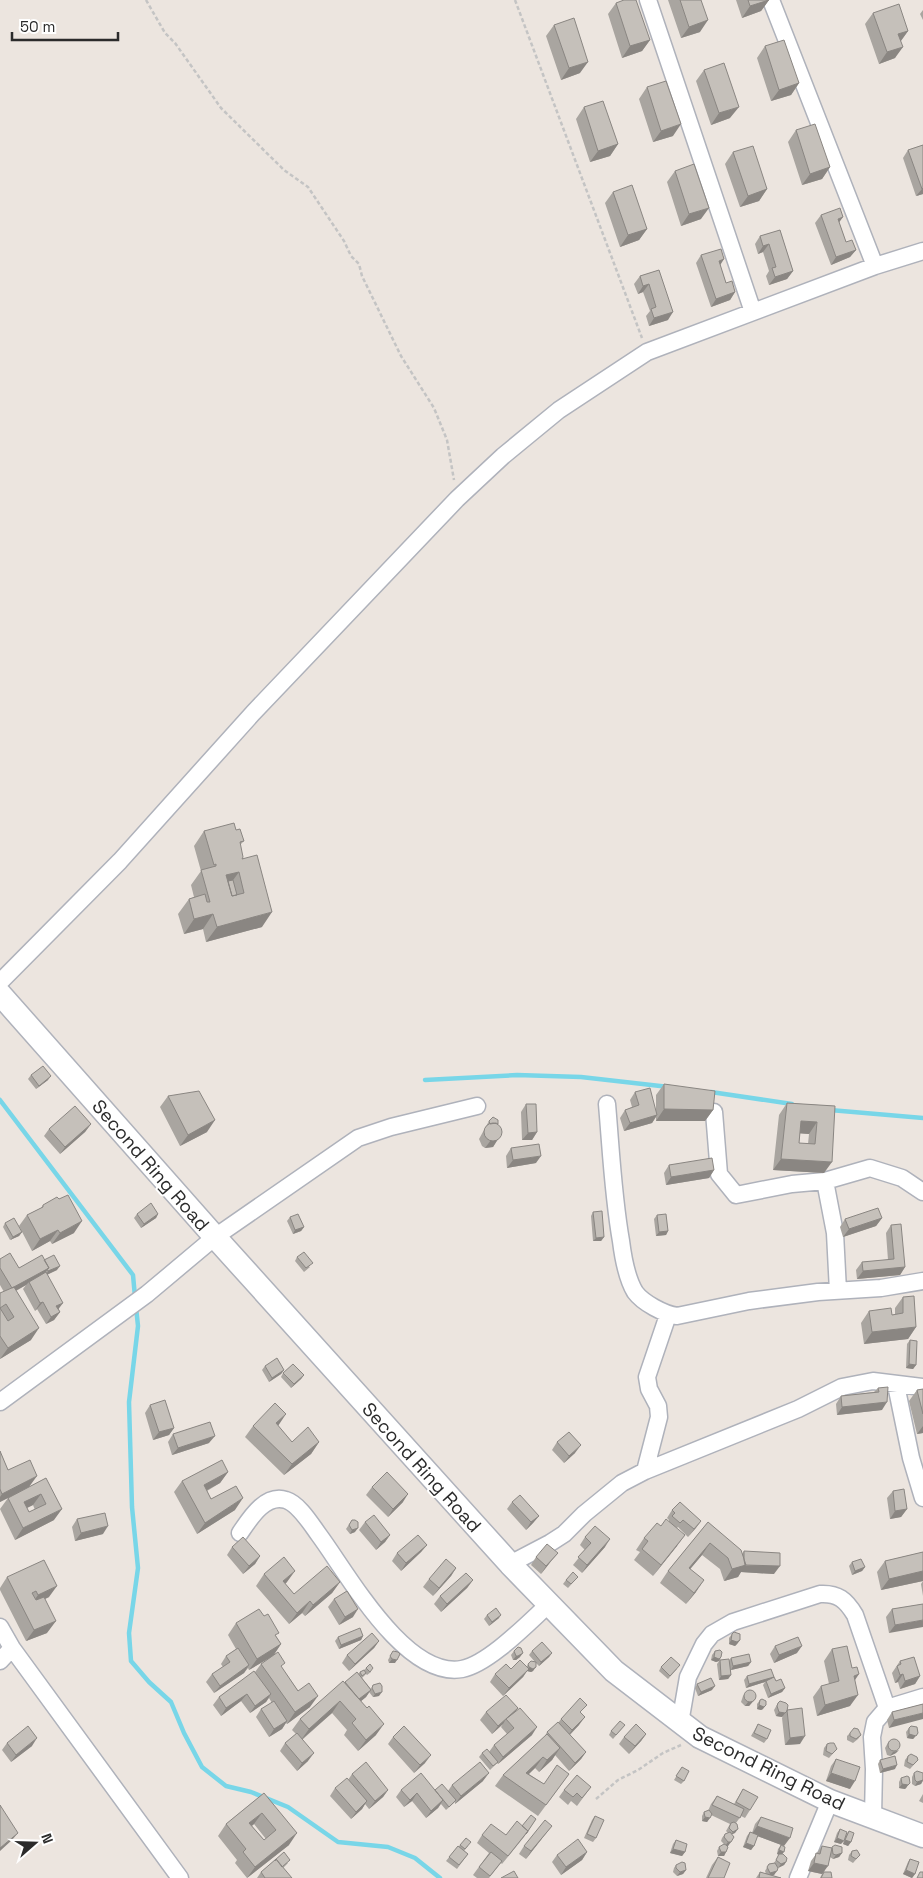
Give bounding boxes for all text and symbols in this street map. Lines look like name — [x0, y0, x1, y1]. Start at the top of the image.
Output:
scale bar — [12, 10, 119, 42]
text: 50 m — [20, 17, 55, 36]
street label: Second Ring Road — [86, 1094, 215, 1236]
street label: Second Ring Road — [357, 1397, 487, 1538]
street label: Second Ring Road — [688, 1721, 849, 1816]
north arrow — [10, 1818, 60, 1868]
text: N — [37, 1831, 57, 1846]

